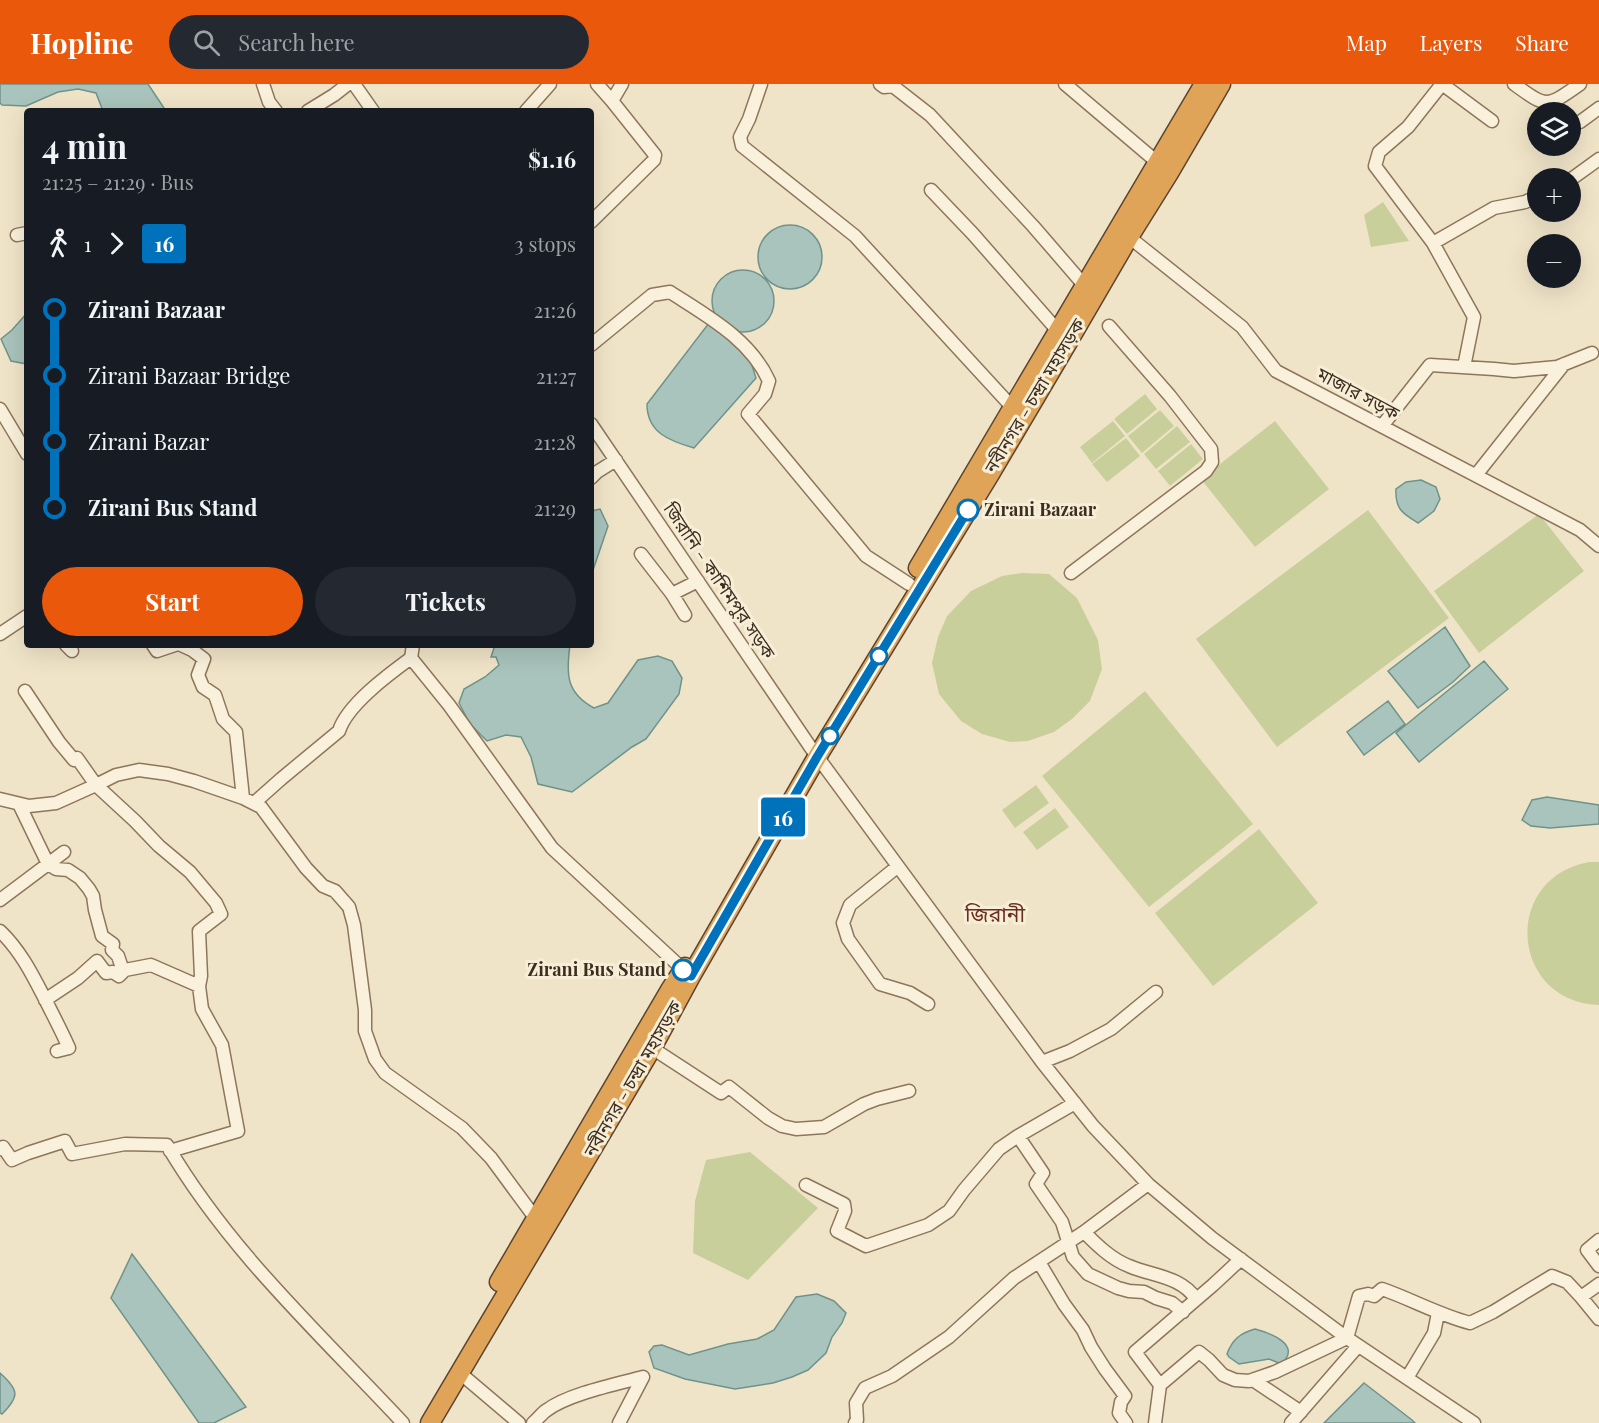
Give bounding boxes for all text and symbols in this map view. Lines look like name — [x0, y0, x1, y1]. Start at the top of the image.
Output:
search box — [169, 15, 589, 69]
text: Hopline — [30, 24, 133, 61]
icon: search — [190, 26, 223, 59]
text: Search here — [238, 27, 355, 57]
text: Map — [1346, 28, 1387, 56]
text: Layers — [1420, 28, 1482, 56]
text: Share — [1515, 28, 1569, 56]
map controls — [1527, 102, 1581, 288]
button: layers — [1527, 102, 1581, 156]
text: 4 min — [42, 123, 127, 167]
text: $1.16 — [528, 144, 576, 174]
text: 21:25 – 21:29 · Bus — [42, 168, 194, 195]
button: + — [1527, 168, 1581, 222]
icon: walk — [42, 227, 75, 260]
icon: forward — [100, 227, 133, 260]
text: 16 — [154, 229, 174, 257]
text: 1 — [84, 230, 91, 257]
text: 3 stops — [514, 230, 576, 257]
button: − — [1527, 234, 1581, 288]
text: Zirani Bazaar — [88, 294, 225, 324]
text: 21:26 — [534, 296, 576, 323]
street label: নবীনগর - চন্দ্রা মহাসড়ক — [978, 313, 1090, 478]
text: Zirani Bazaar Bridge — [88, 360, 290, 390]
street label: মাজার সড়ক — [1312, 361, 1404, 425]
text: 21:27 — [536, 362, 576, 389]
text: Zirani Bazar — [88, 426, 209, 456]
text: 21:28 — [534, 428, 576, 455]
text: Zirani Bus Stand — [88, 492, 257, 522]
text: 21:29 — [534, 494, 576, 521]
street label: জিরানি - কাশিমপুর সড়ক — [658, 497, 781, 664]
place label: Zirani Bazaar — [984, 497, 1097, 521]
marker: Zirani Bazaar — [957, 499, 979, 521]
button: Start — [42, 567, 303, 636]
button: Tickets — [315, 567, 576, 636]
unlabelled marker — [870, 647, 888, 665]
unlabelled marker — [821, 727, 839, 745]
line badge: 16 — [756, 798, 810, 836]
text: 16 — [773, 803, 793, 831]
district label: জিরানী — [964, 899, 1025, 927]
place label: Zirani Bus Stand — [527, 957, 666, 981]
marker: Zirani Bus Stand — [672, 959, 694, 981]
street label: নবীনগর - চন্দ্রা মহাসড়ক — [577, 996, 687, 1162]

